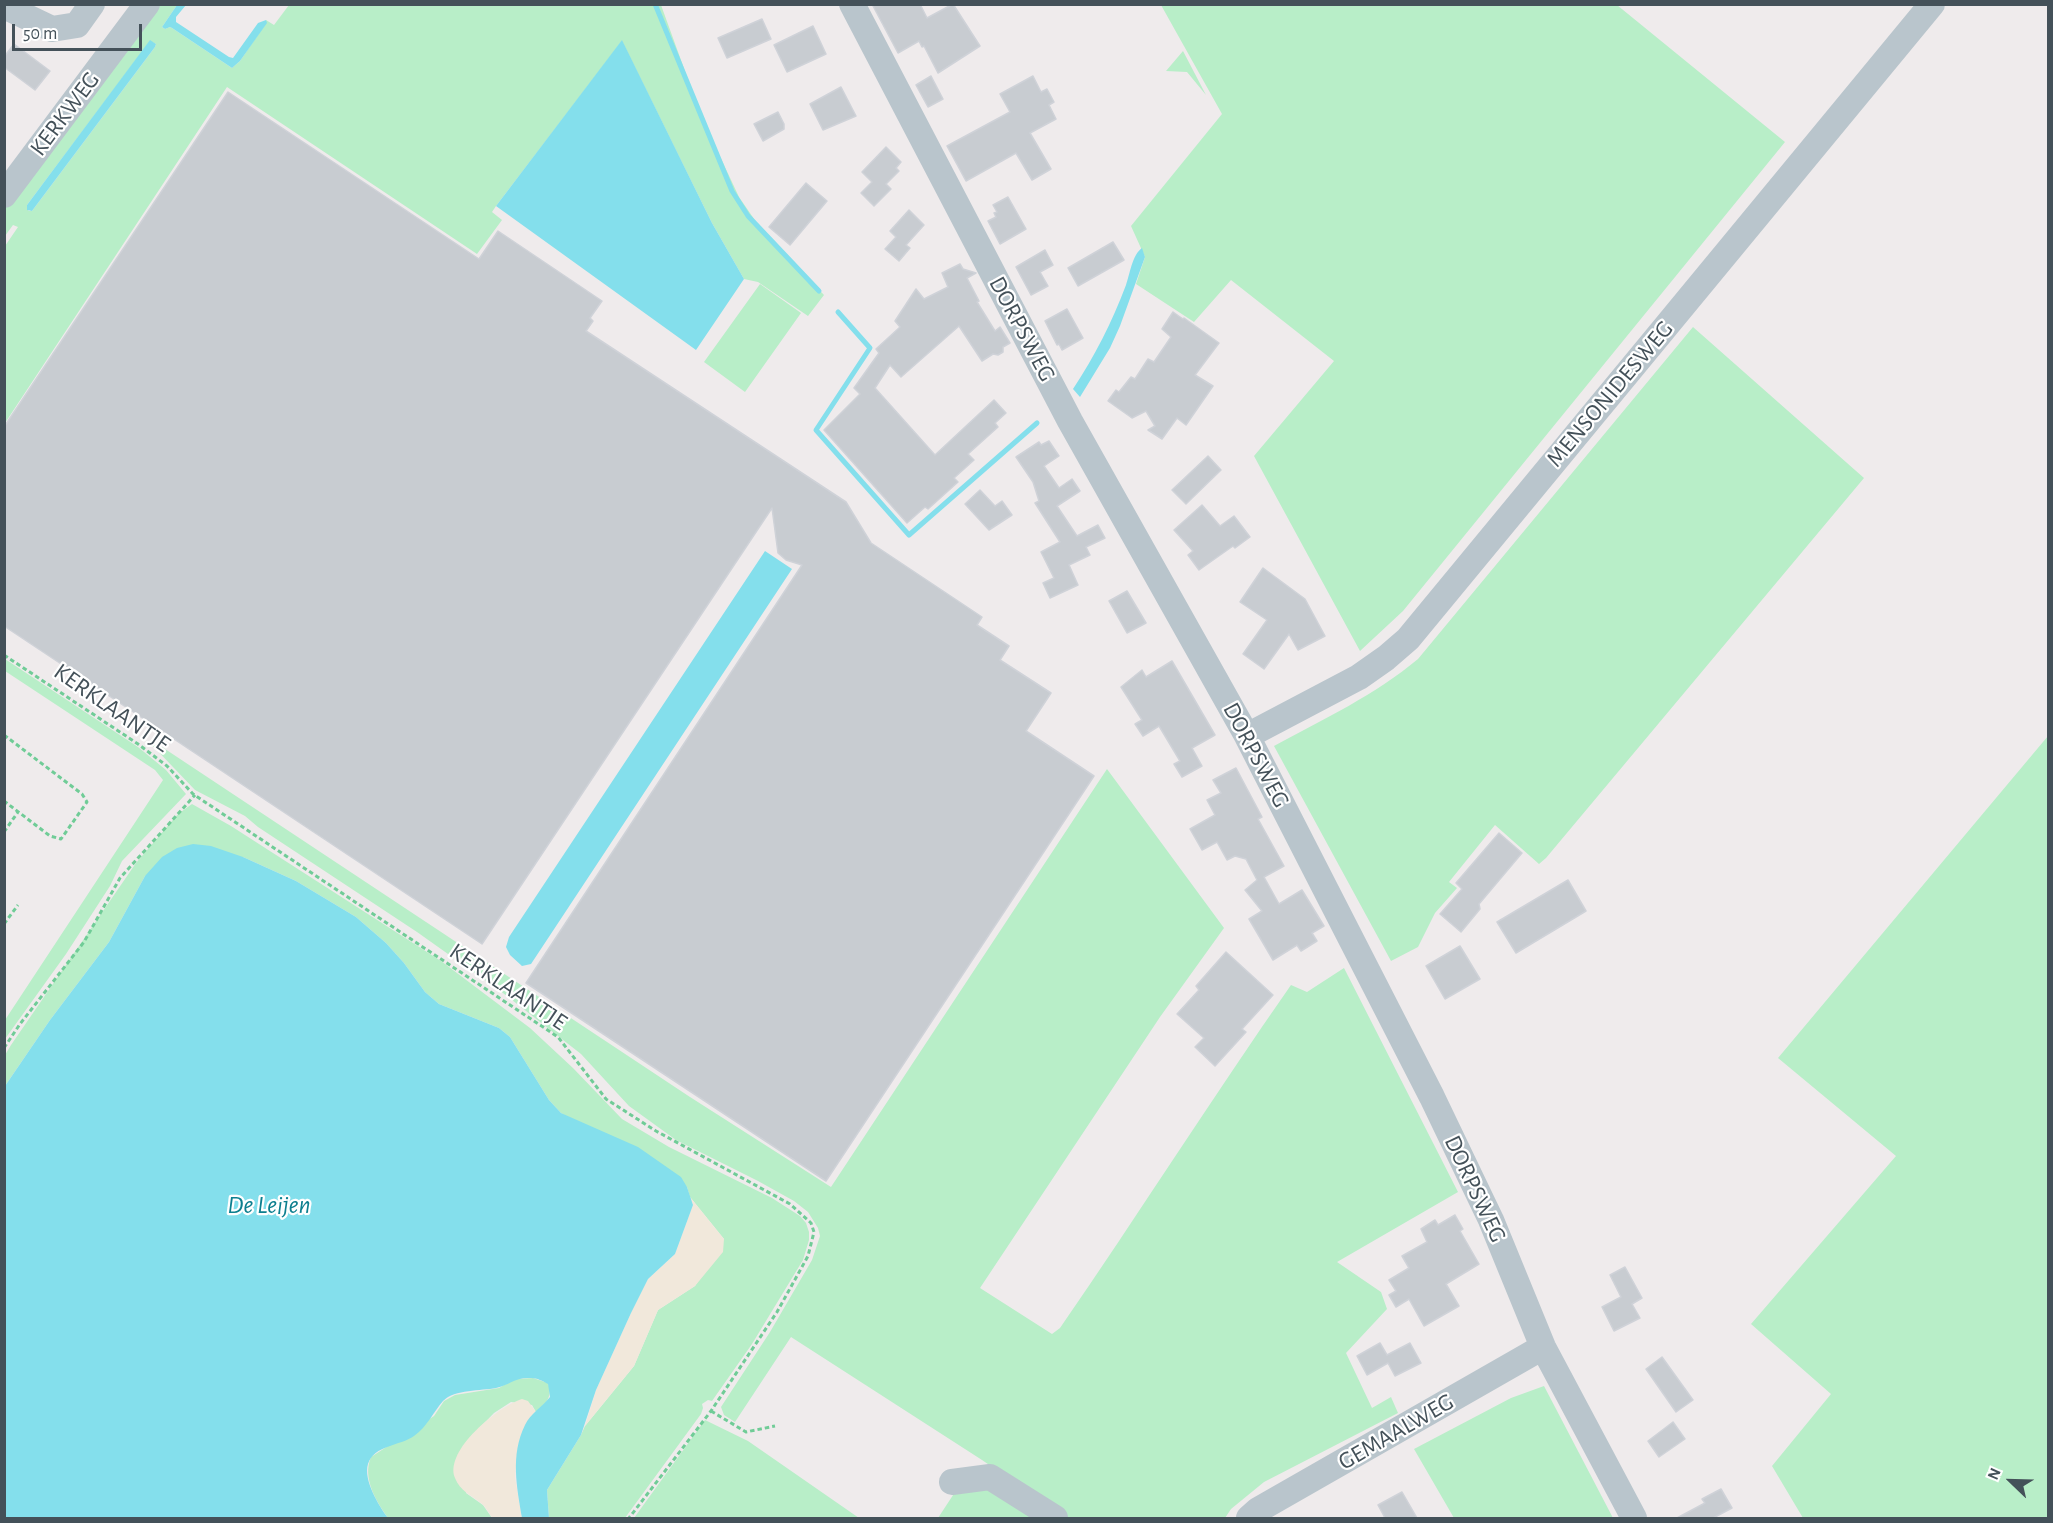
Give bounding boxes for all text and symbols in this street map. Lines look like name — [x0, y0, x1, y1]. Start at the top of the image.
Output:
scale bar — [15, 12, 146, 50]
text: 50 m — [23, 25, 57, 43]
street label: KERKWEG — [24, 66, 106, 162]
street label: DORPSWEG — [982, 272, 1062, 386]
street label: MENSONIDESWEG — [1541, 315, 1679, 473]
street label: KERKLAANTJE — [48, 657, 176, 759]
street label: DORPSWEG — [1216, 698, 1296, 812]
street label: KERKLAANTJE — [444, 937, 572, 1037]
street label: DORPSWEG — [1438, 1131, 1512, 1247]
water label: De Leijen — [227, 1189, 311, 1221]
street label: GEMAALWEG — [1333, 1387, 1459, 1477]
north arrow — [1981, 1451, 2041, 1511]
text: N — [1985, 1466, 2004, 1482]

